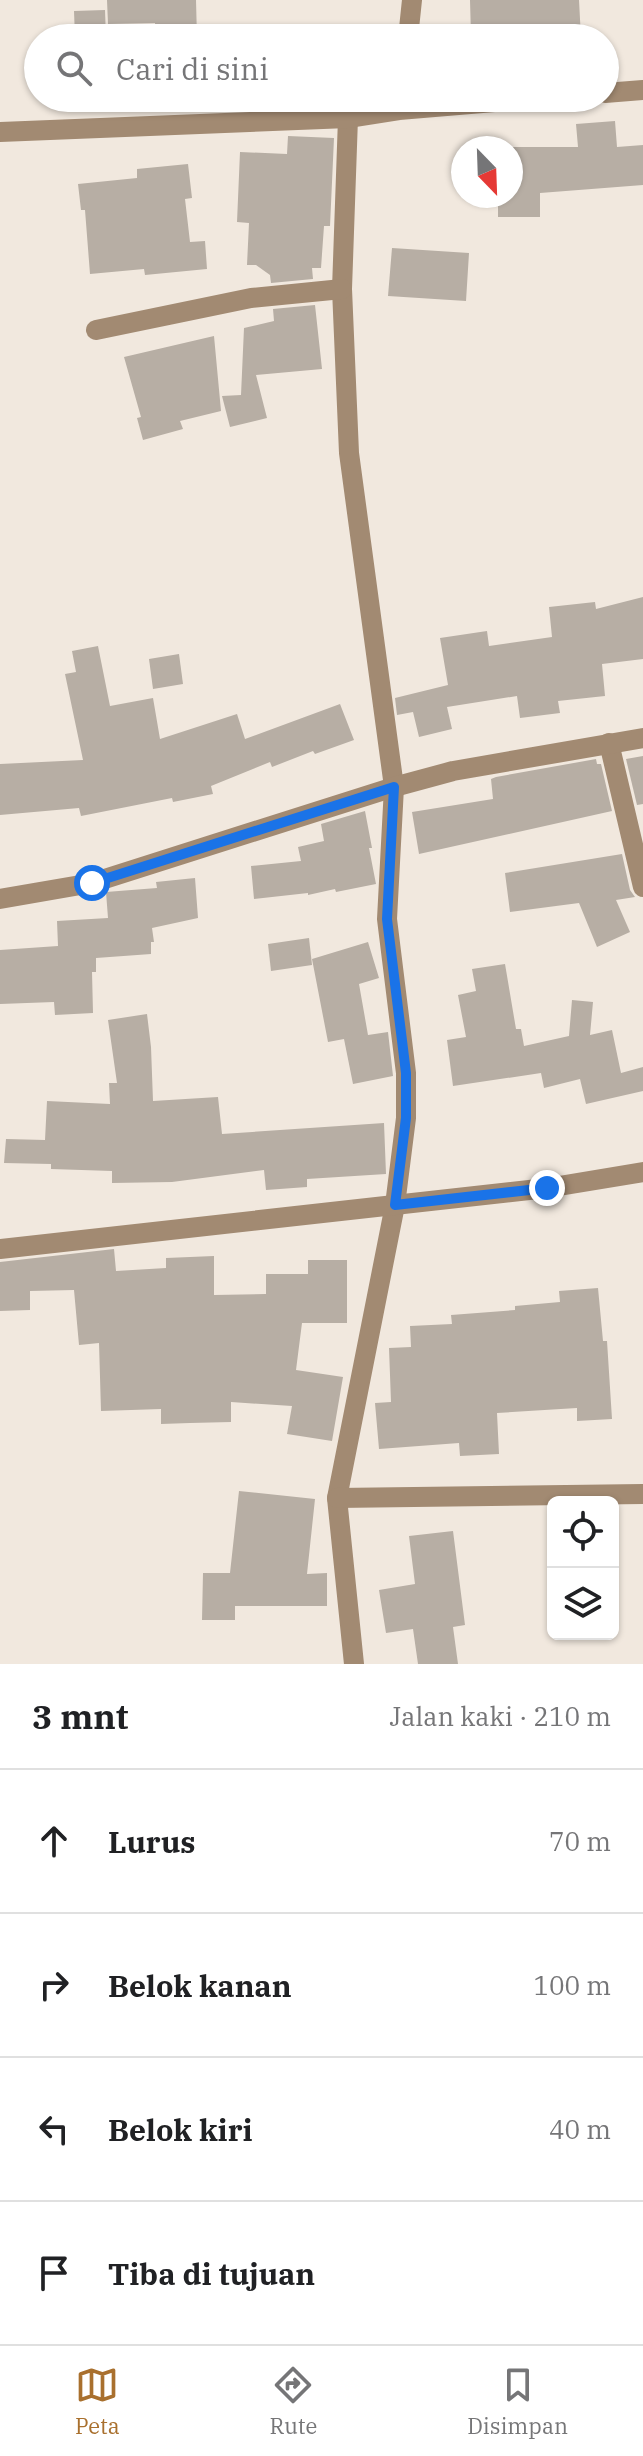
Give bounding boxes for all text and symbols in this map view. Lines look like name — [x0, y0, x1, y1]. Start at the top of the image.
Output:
search box — [24, 24, 619, 112]
icon: search — [52, 46, 96, 90]
text: Cari di sini — [116, 49, 269, 88]
north arrow — [451, 136, 523, 208]
route start — [74, 865, 110, 901]
route end — [529, 1170, 565, 1206]
map controls — [547, 1496, 619, 1640]
button: locate — [547, 1496, 619, 1568]
button: layers — [547, 1568, 619, 1640]
text: 3 mnt — [32, 1694, 129, 1738]
text: Jalan kaki · 210 m — [390, 1699, 611, 1733]
icon: ahead — [32, 1819, 76, 1863]
text: Lurus — [108, 1822, 196, 1861]
text: 70 m — [549, 1824, 611, 1858]
icon: right — [32, 1963, 76, 2007]
text: Belok kanan — [108, 1966, 292, 2005]
text: 100 m — [533, 1968, 611, 2002]
icon: left — [32, 2107, 76, 2151]
text: Belok kiri — [108, 2110, 253, 2149]
text: 40 m — [549, 2112, 611, 2146]
icon: arrive — [32, 2251, 76, 2295]
text: Tiba di tujuan — [108, 2254, 315, 2293]
tab: Peta — [75, 2363, 120, 2440]
tab: Rute — [270, 2363, 317, 2440]
tab: Disimpan — [467, 2363, 568, 2440]

